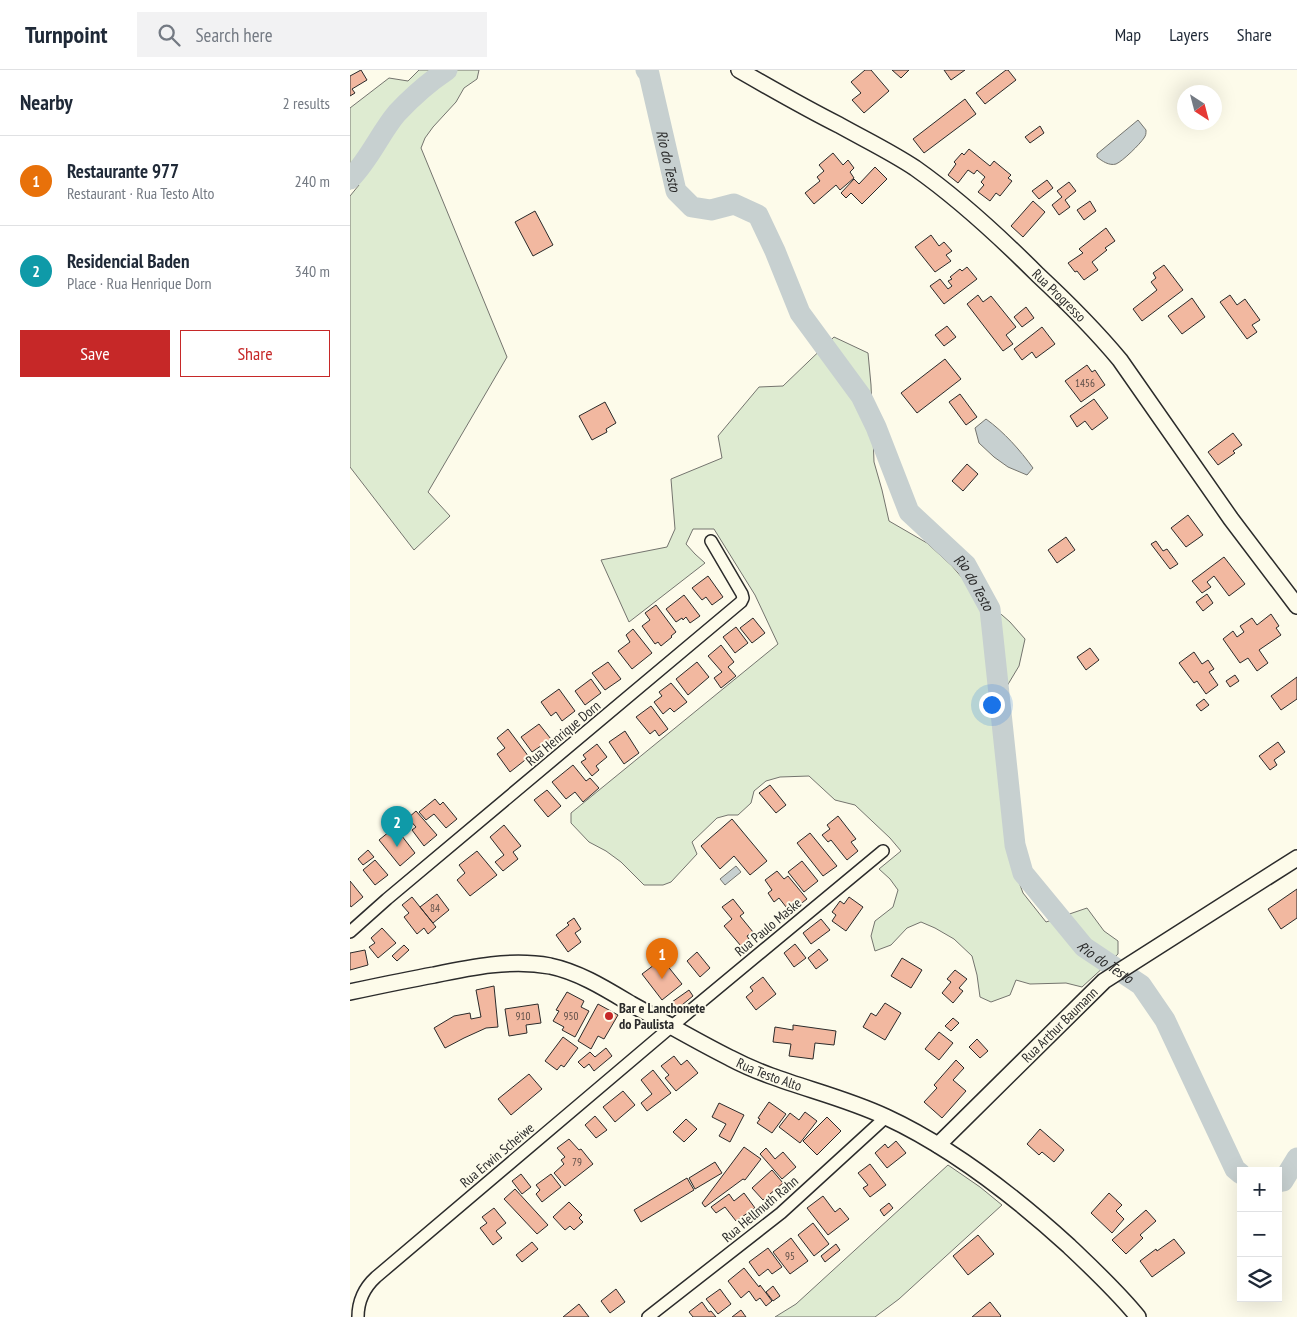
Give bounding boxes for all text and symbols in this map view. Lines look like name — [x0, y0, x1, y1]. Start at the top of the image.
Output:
search box — [137, 12, 487, 57]
text: Turnpoint — [25, 19, 107, 50]
icon: search — [155, 21, 183, 49]
text: Search here — [195, 23, 273, 47]
text: Map — [1115, 23, 1141, 46]
text: Layers — [1169, 23, 1209, 46]
text: Share — [1237, 23, 1272, 46]
north arrow — [1177, 85, 1222, 130]
text: Nearby — [20, 89, 73, 116]
text: 2 results — [283, 93, 330, 113]
water label: Rio do Testo — [653, 128, 686, 195]
text: Restaurante 977 — [67, 159, 179, 183]
text: 1 — [32, 171, 40, 191]
text: 240 m — [295, 171, 330, 191]
text: Restaurant · Rua Testo Alto — [67, 183, 214, 203]
text: Residencial Baden — [67, 249, 190, 273]
text: 2 — [32, 261, 40, 281]
text: 340 m — [295, 261, 330, 281]
street label: Rua Progresso — [1028, 265, 1090, 326]
text: Place · Rua Henrique Dorn — [67, 273, 212, 293]
button: Save — [20, 330, 170, 377]
button: Share — [180, 330, 330, 377]
house number: 1456 — [1075, 376, 1095, 390]
water label: Rio do Testo — [950, 549, 999, 615]
your location — [979, 692, 1005, 718]
street label: Rua Henrique Dorn — [522, 697, 604, 769]
pin: 2 — [381, 806, 413, 847]
street label: Rua Paulo Maske — [731, 894, 805, 960]
house number: 84 — [430, 901, 440, 915]
water label: Rio do Testo — [1073, 937, 1139, 988]
pin: 1 — [646, 938, 678, 979]
street label: Rua Arthur Baumann — [1018, 983, 1102, 1066]
place label: Bar e Lanchonete do Paulista — [619, 999, 705, 1033]
house number: 910 — [516, 1009, 530, 1023]
house number: 950 — [564, 1009, 578, 1023]
marker: Bar e Lanchonete do Paulista — [603, 1010, 615, 1022]
street label: Rua Testo Alto — [733, 1054, 804, 1095]
street label: Rua Erwin Scheiwe — [456, 1119, 538, 1191]
house number: 79 — [572, 1155, 582, 1169]
map controls — [1237, 1167, 1282, 1302]
button: + — [1237, 1167, 1282, 1212]
street label: Rua Hellmuth Rahn — [718, 1172, 802, 1246]
button: − — [1237, 1212, 1282, 1257]
house number: 95 — [785, 1249, 795, 1263]
button: layers — [1237, 1257, 1282, 1302]

